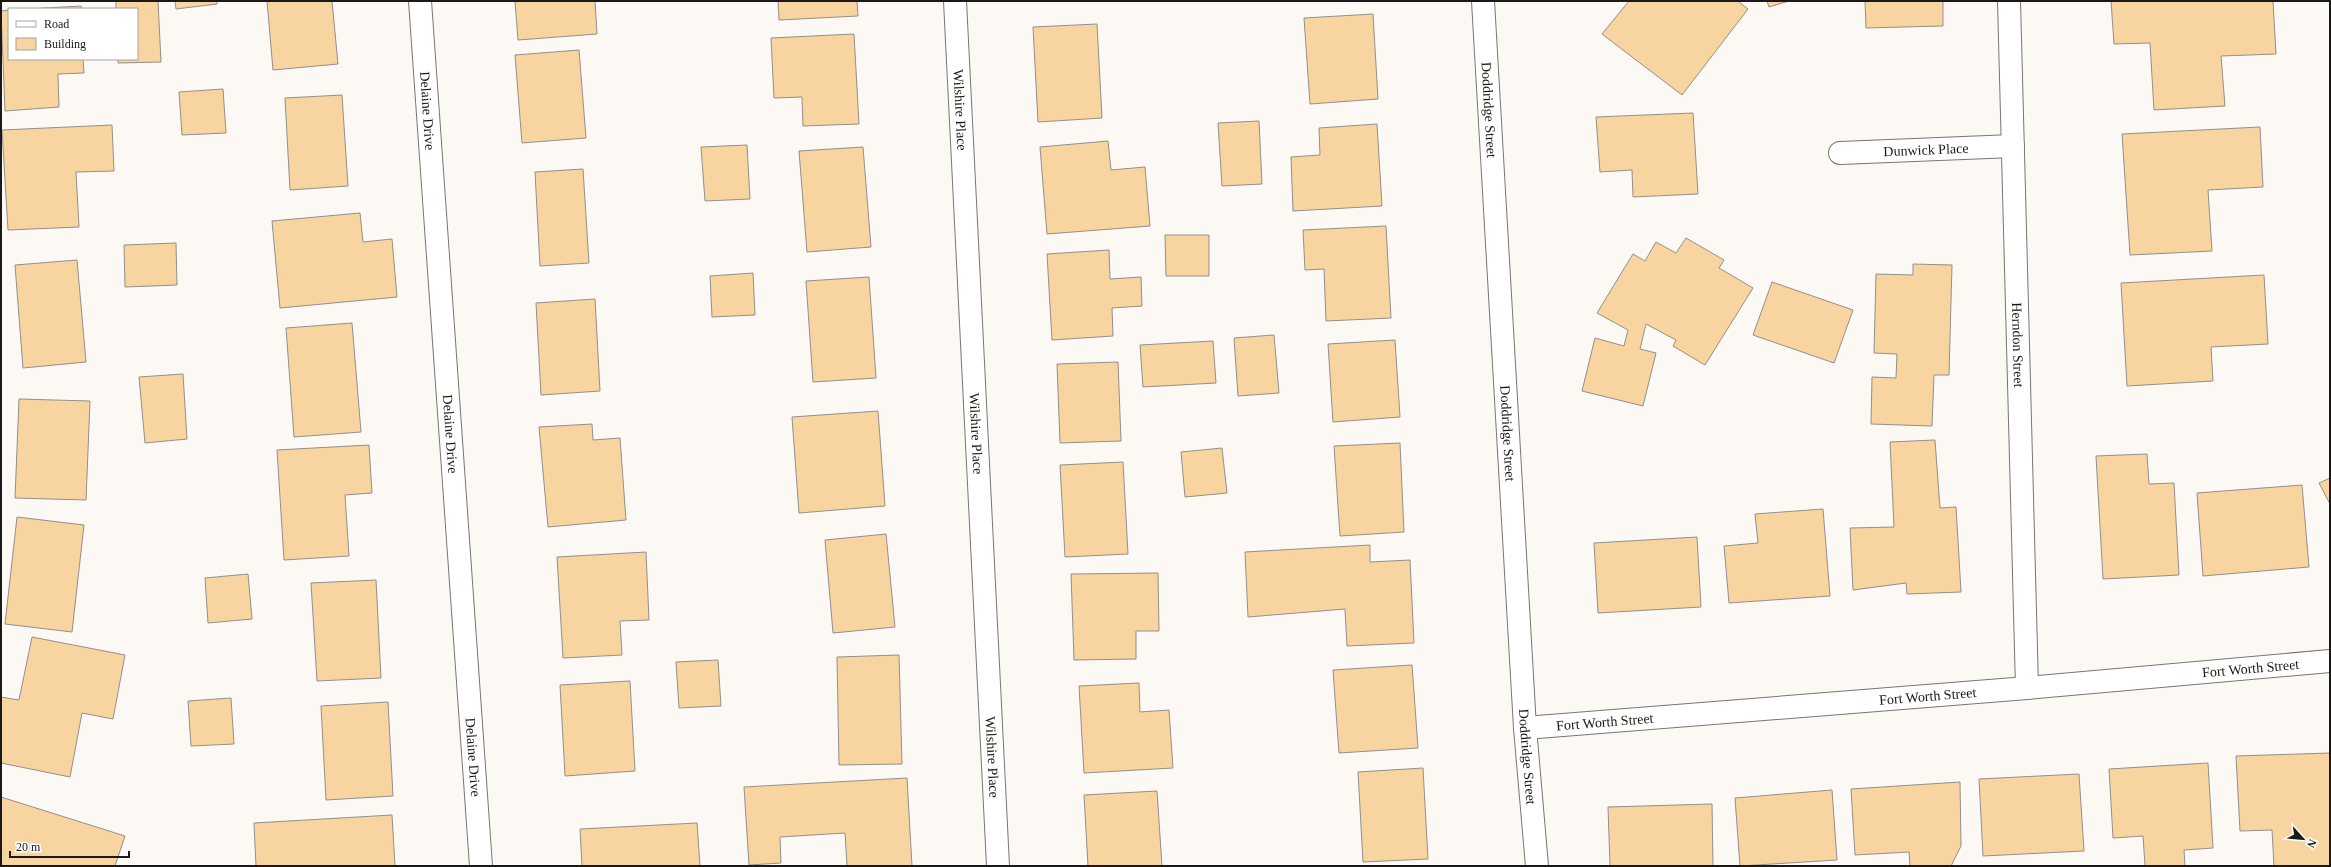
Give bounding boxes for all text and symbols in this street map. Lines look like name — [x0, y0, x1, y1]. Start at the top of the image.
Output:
legend — [8, 8, 138, 60]
text: Road — [44, 17, 69, 31]
text: Building — [44, 37, 86, 51]
street label: Doddridge Street — [1479, 61, 1499, 158]
street label: Wilshire Place — [950, 69, 969, 151]
street label: Delaine Drive — [417, 71, 437, 151]
street label: Dunwick Place — [1883, 141, 1969, 159]
street label: Herndon Street — [2009, 302, 2026, 388]
street label: Doddridge Street — [1497, 385, 1518, 482]
street label: Wilshire Place — [966, 392, 986, 475]
street label: Delaine Drive — [440, 394, 460, 474]
street label: Fort Worth Street — [2201, 657, 2300, 680]
street label: Fort Worth Street — [1879, 685, 1977, 708]
street label: Doddridge Street — [1516, 708, 1539, 805]
street label: Fort Worth Street — [1556, 711, 1654, 733]
street label: Wilshire Place — [983, 716, 1002, 798]
street label: Delaine Drive — [463, 717, 483, 797]
north arrow — [2283, 819, 2323, 859]
scale bar — [10, 833, 129, 859]
text: N — [2305, 837, 2319, 850]
text: 20 m — [16, 840, 41, 854]

